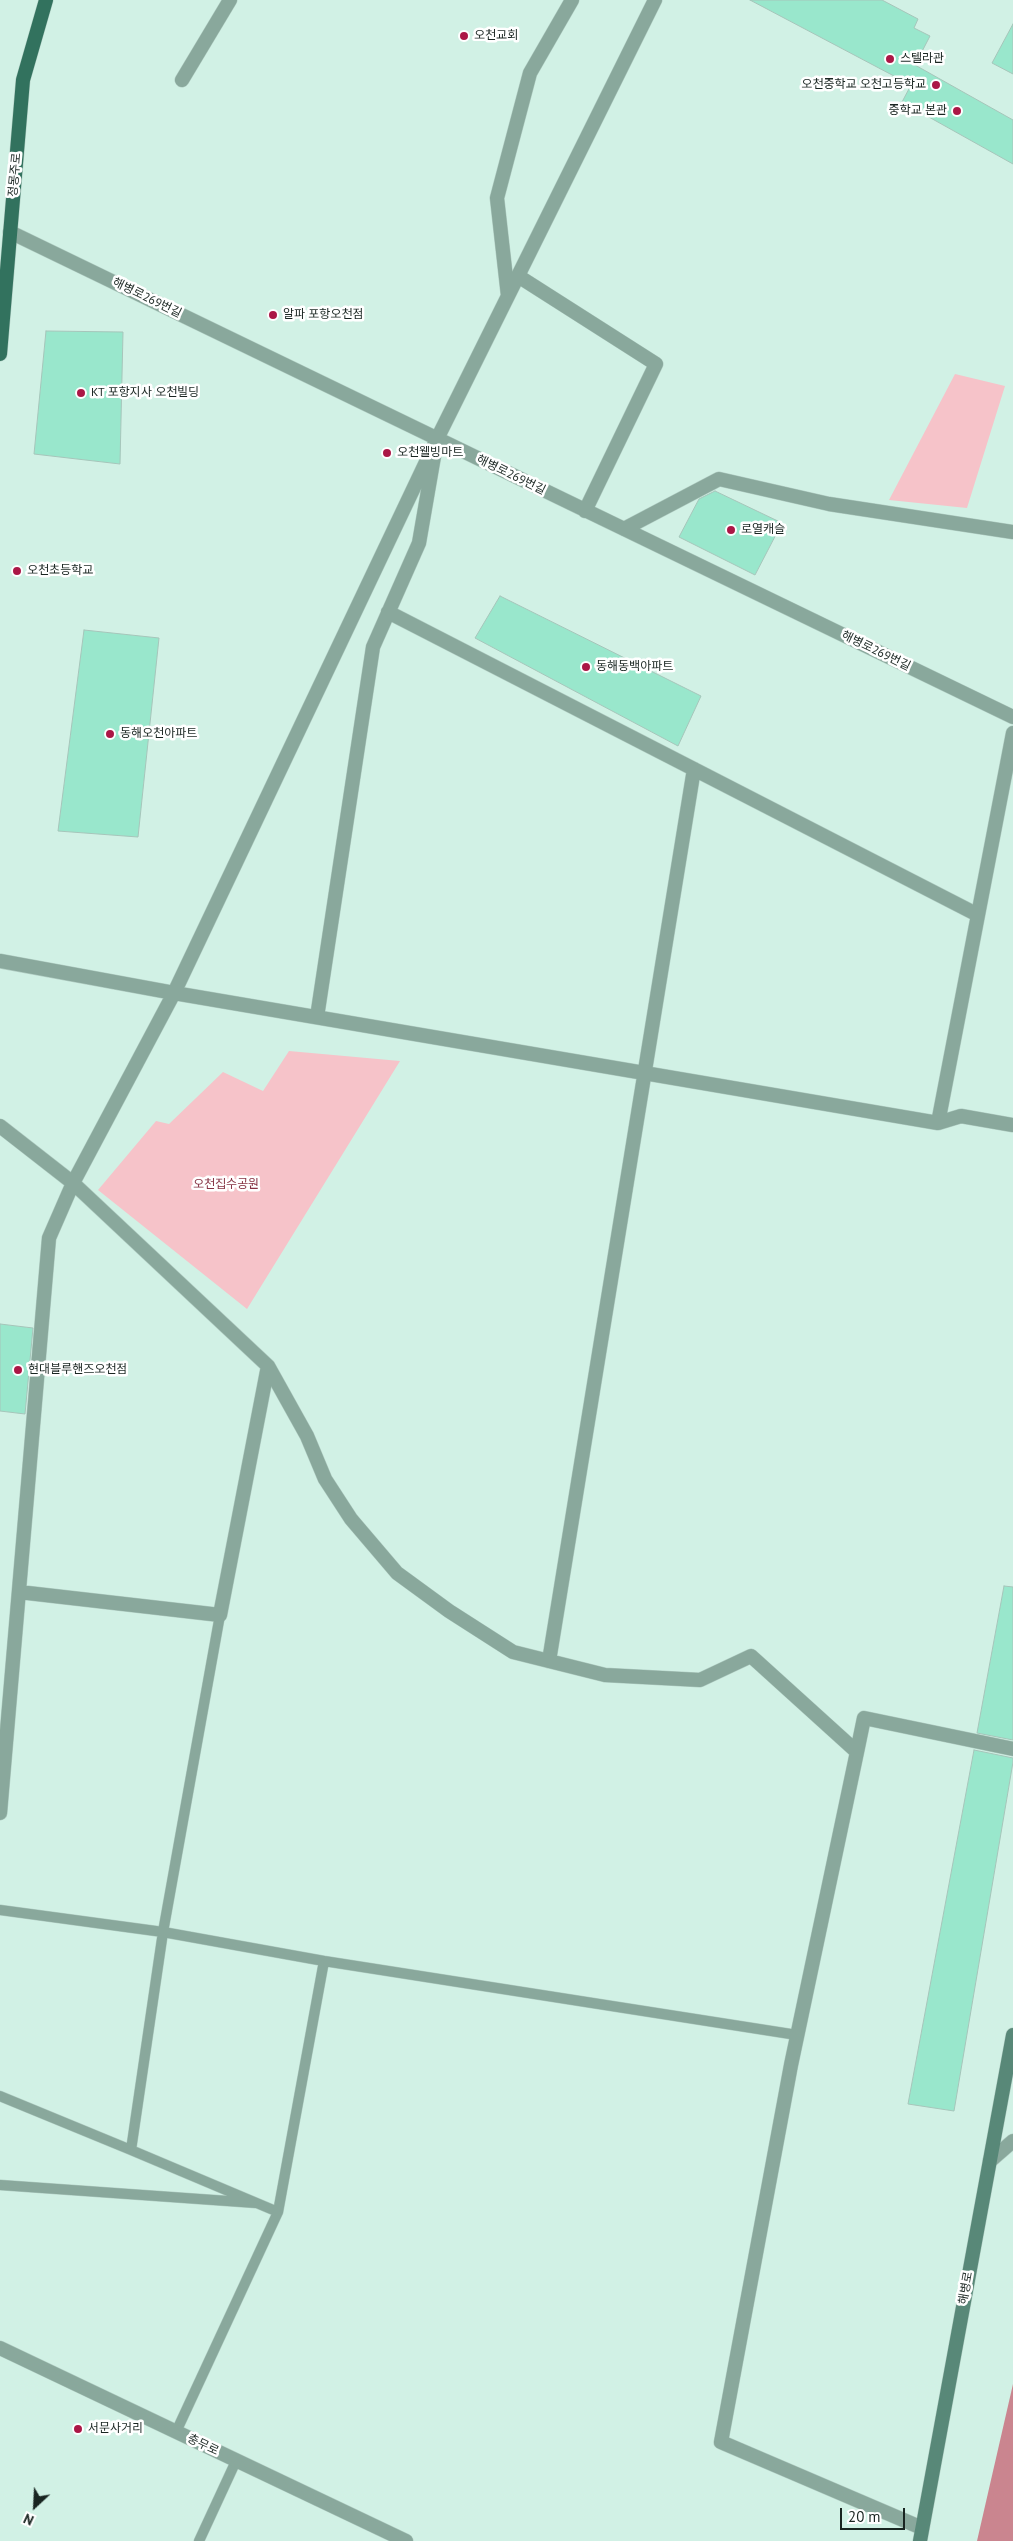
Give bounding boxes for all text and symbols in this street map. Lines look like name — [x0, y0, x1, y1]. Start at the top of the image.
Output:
place label: 오천교회 — [474, 29, 518, 43]
marker: 오천교회 — [458, 30, 470, 42]
place label: 스텔라관 — [900, 52, 944, 66]
marker: 스텔라관 — [884, 53, 896, 65]
place label: 오천중학교 오천고등학교 — [801, 78, 926, 92]
marker: 오천중학교 오천고등학교 — [930, 79, 942, 91]
place label: 중학교 본관 — [889, 104, 947, 118]
marker: 중학교 본관 — [951, 105, 963, 117]
street label: 정몽주로 — [6, 152, 24, 198]
street label: 해병로269번길 — [110, 275, 184, 321]
place label: 알파 포항오천점 — [283, 308, 363, 322]
marker: 알파 포항오천점 — [267, 309, 279, 321]
place label: KT 포항지사 오천빌딩 — [91, 386, 199, 400]
marker: KT 포항지사 오천빌딩 — [75, 387, 87, 399]
place label: 오천웰빙마트 — [397, 446, 463, 460]
marker: 오천웰빙마트 — [381, 447, 393, 459]
street label: 해병로269번길 — [474, 452, 548, 498]
place label: 로열캐슬 — [741, 523, 785, 537]
marker: 로열캐슬 — [725, 524, 737, 536]
place label: 오천초등학교 — [27, 564, 93, 578]
marker: 오천초등학교 — [11, 565, 23, 577]
street label: 해병로269번길 — [839, 628, 913, 674]
place label: 동해동백아파트 — [596, 660, 673, 674]
marker: 동해동백아파트 — [580, 661, 592, 673]
place label: 동해오천아파트 — [120, 727, 197, 741]
marker: 동해오천아파트 — [104, 728, 116, 740]
park label: 오천집수공원 — [193, 1178, 259, 1192]
place label: 현대블루핸즈오천점 — [28, 1363, 127, 1377]
marker: 현대블루핸즈오천점 — [12, 1364, 24, 1376]
street label: 해병로 — [956, 2270, 976, 2306]
place label: 서문사거리 — [88, 2422, 143, 2436]
marker: 서문사거리 — [72, 2423, 84, 2435]
street label: 충무로 — [185, 2431, 221, 2459]
north arrow — [10, 2481, 60, 2531]
scale bar — [843, 2498, 908, 2530]
text: 20 m — [848, 2507, 881, 2526]
text: N — [21, 2509, 37, 2530]

